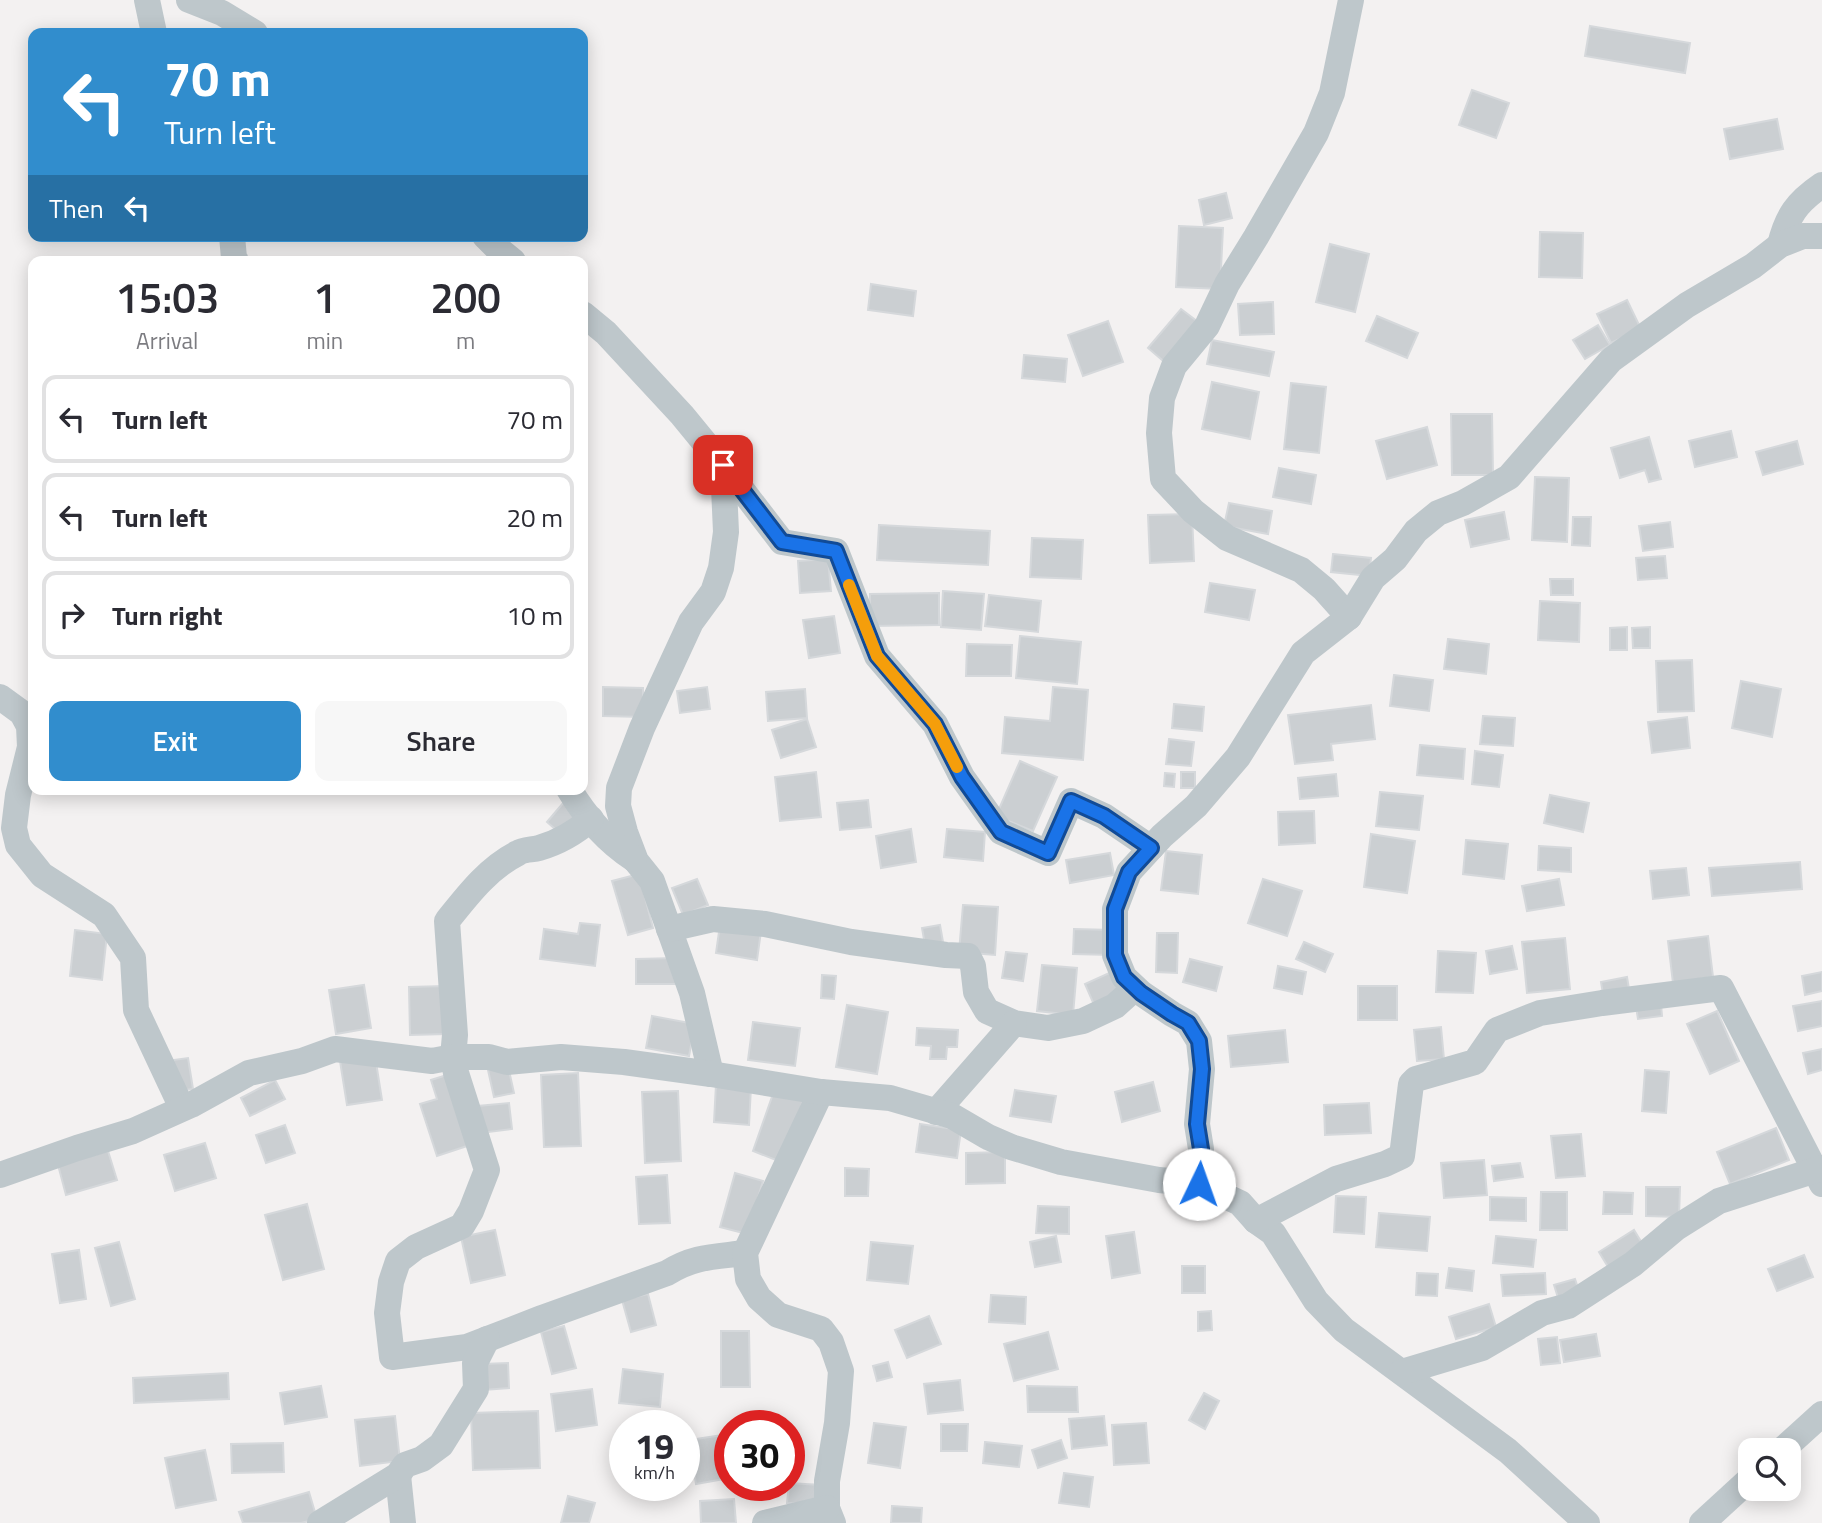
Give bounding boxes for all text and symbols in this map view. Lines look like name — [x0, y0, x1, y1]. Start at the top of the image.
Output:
text: 70 m — [164, 40, 271, 115]
icon: left — [49, 56, 140, 147]
text: Turn left — [164, 108, 276, 156]
text: Then — [49, 189, 104, 228]
icon: left — [118, 189, 156, 227]
text: 15:03 — [115, 265, 219, 329]
text: 1 — [313, 265, 337, 329]
text: 200 — [430, 265, 501, 329]
text: Arrival — [136, 323, 198, 358]
text: min — [306, 323, 343, 358]
text: m — [456, 323, 475, 358]
icon: left — [53, 400, 91, 438]
text: Turn left — [112, 400, 207, 439]
text: 70 m — [506, 400, 563, 439]
pin — [693, 435, 753, 495]
icon: arrive — [704, 446, 742, 484]
icon: left — [53, 498, 91, 536]
text: Turn left — [112, 498, 207, 537]
text: 20 m — [506, 498, 563, 537]
icon: right — [53, 596, 91, 634]
text: Turn right — [112, 596, 223, 635]
text: 10 m — [506, 596, 563, 635]
button: Exit — [49, 701, 301, 781]
button: Share — [315, 701, 567, 781]
position arrow — [1162, 1147, 1236, 1221]
speed limit sign: 30 — [714, 1410, 805, 1501]
text: 19 — [635, 1419, 674, 1473]
map controls — [1738, 1438, 1801, 1501]
button: search — [1738, 1438, 1801, 1501]
text: km/h — [634, 1459, 675, 1486]

